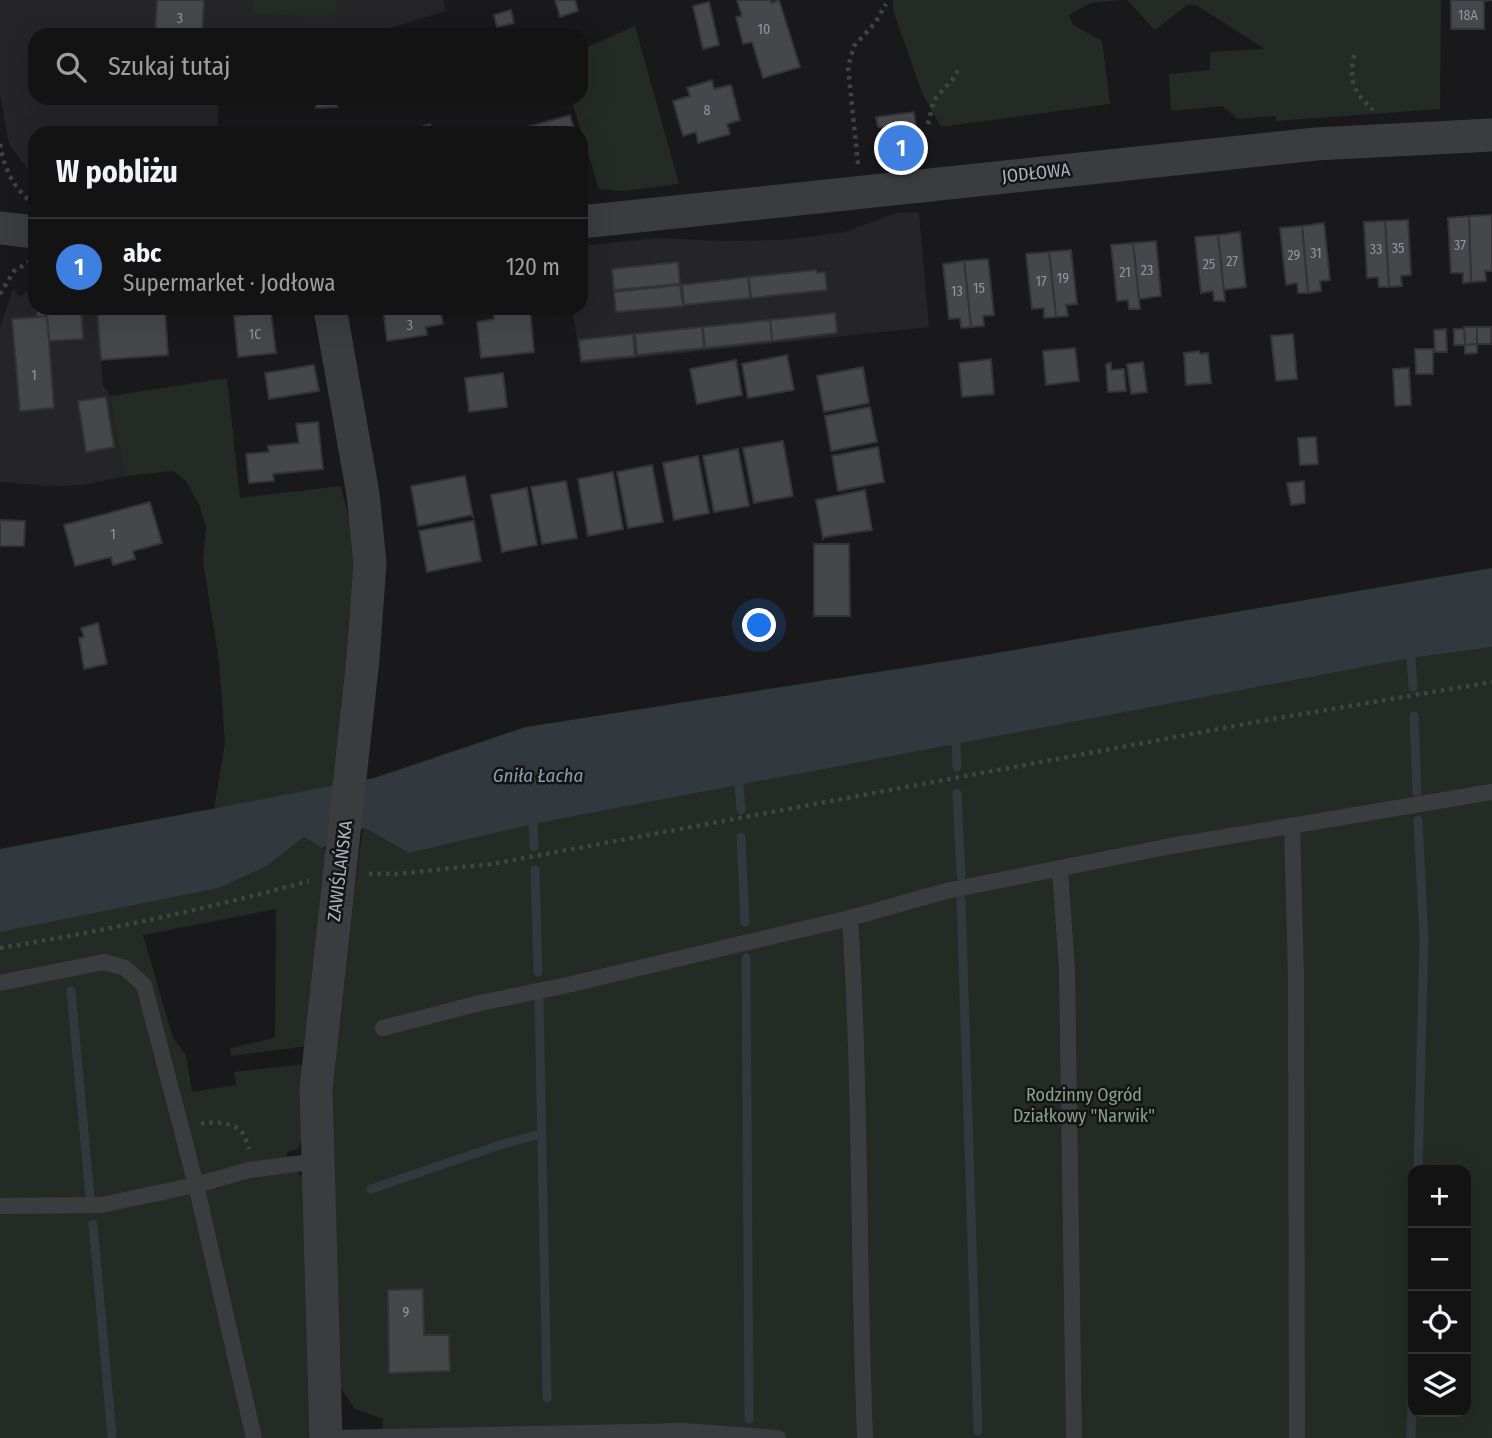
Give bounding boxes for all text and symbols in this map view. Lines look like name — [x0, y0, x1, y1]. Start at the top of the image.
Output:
house number: 18A — [1458, 7, 1479, 24]
house number: 3 — [177, 10, 183, 27]
house number: 10 — [758, 21, 770, 38]
search box — [28, 28, 588, 105]
icon: search — [52, 48, 90, 86]
text: Szukaj tutaj — [108, 51, 231, 82]
house number: 8 — [704, 102, 711, 119]
pin: 1 — [878, 122, 924, 174]
text: W pobliżu — [56, 154, 178, 190]
street label: JODŁOWA — [1001, 158, 1072, 188]
house number: 37 — [1454, 237, 1466, 254]
text: abc — [123, 238, 161, 269]
house number: 35 — [1392, 240, 1404, 257]
house number: 33 — [1370, 241, 1382, 258]
house number: 31 — [1310, 245, 1322, 262]
house number: 29 — [1288, 247, 1301, 264]
text: 1 — [74, 253, 84, 281]
text: 120 m — [506, 253, 560, 281]
house number: 27 — [1226, 253, 1238, 270]
house number: 25 — [1203, 256, 1215, 273]
house number: 23 — [1141, 262, 1153, 279]
house number: 21 — [1119, 264, 1131, 281]
text: Supermarket · Jodłowa — [123, 269, 335, 297]
house number: 19 — [1057, 270, 1069, 287]
house number: 17 — [1035, 273, 1047, 290]
house number: 15 — [973, 280, 985, 297]
house number: 13 — [951, 283, 963, 300]
house number: 3 — [407, 317, 413, 334]
house number: 1C — [249, 326, 261, 343]
house number: 1 — [31, 367, 37, 384]
house number: 1 — [110, 526, 116, 543]
your location — [742, 608, 776, 642]
water label: Gniła Łacha — [493, 764, 583, 787]
street label: ZAWIŚLAŃSKA — [322, 819, 357, 923]
park label: Rodzinny Ogród Działkowy "Narwik" — [1013, 1084, 1155, 1127]
map controls — [1408, 1165, 1471, 1417]
button: + — [1408, 1165, 1471, 1228]
button: − — [1408, 1228, 1471, 1291]
button: locate — [1408, 1291, 1471, 1354]
house number: 9 — [403, 1304, 410, 1321]
button: layers — [1408, 1354, 1471, 1417]

